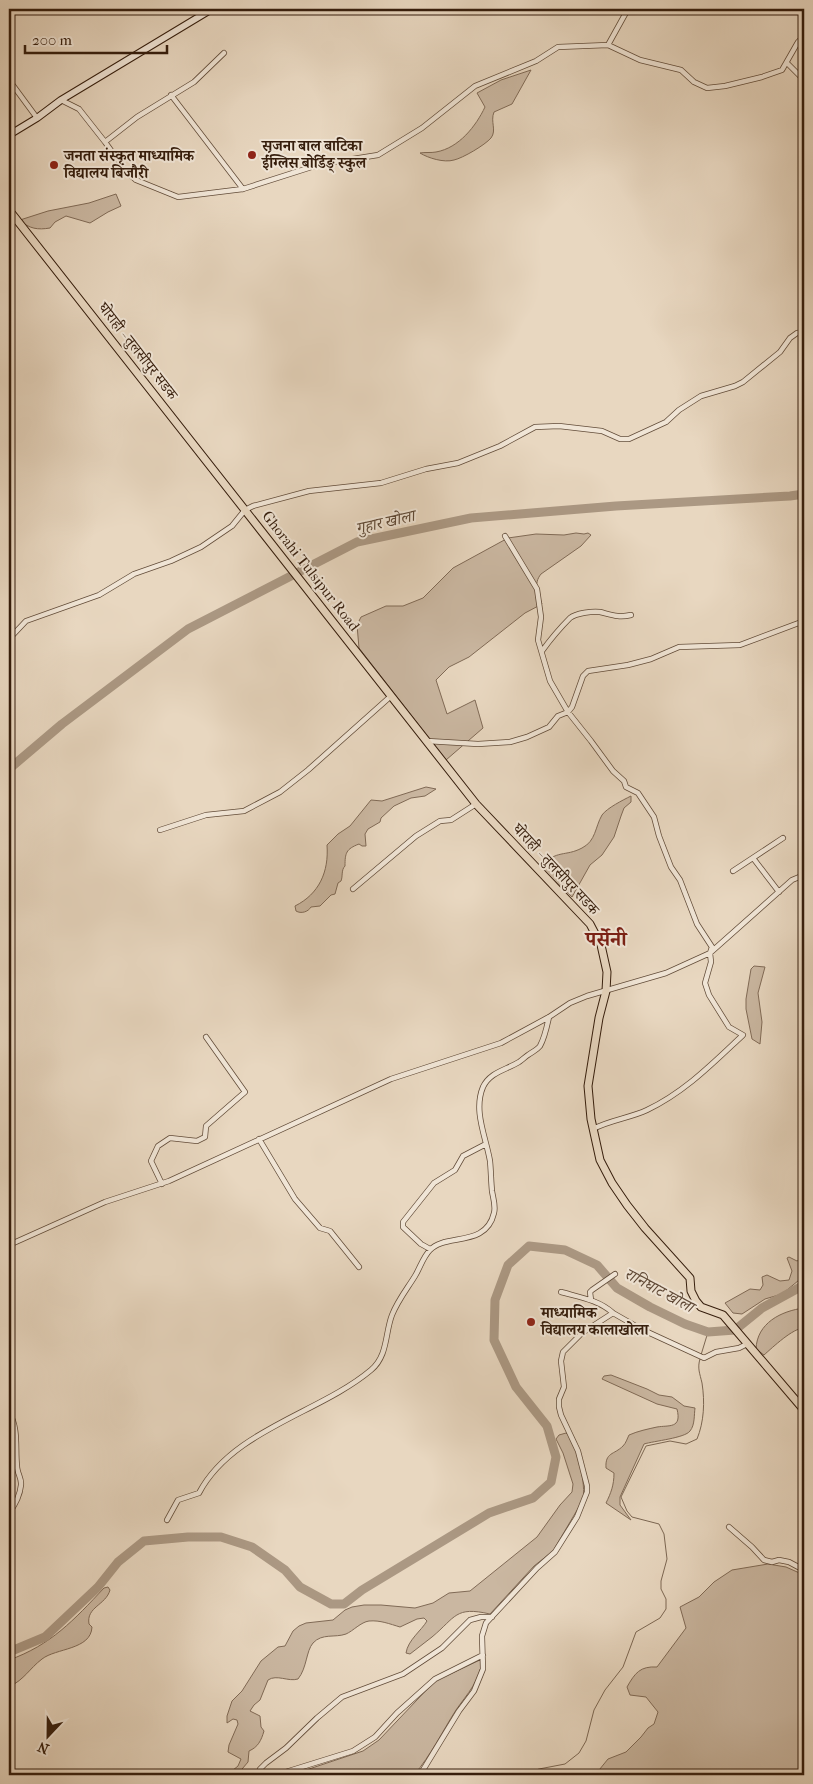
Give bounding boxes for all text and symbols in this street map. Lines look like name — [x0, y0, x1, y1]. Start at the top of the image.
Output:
scale bar — [25, 22, 168, 54]
text: 200 m — [32, 31, 72, 49]
place label: सृजना बाल बाटिका ईंग्लिस बोर्डिङ् स्कुल — [261, 137, 367, 173]
place label: जनता संस्कृत माध्यामिक विद्यालय बिजौरी — [63, 147, 195, 182]
marker: सृजना बाल बाटिका ईंग्लिस बोर्डिङ् स्कुल — [246, 149, 258, 161]
marker: जनता संस्कृत माध्यामिक विद्यालय बिजौरी — [48, 159, 60, 171]
street label: घोराही - तुलसीपुर सडक — [94, 298, 182, 404]
water label: गुहार खोला — [354, 505, 419, 539]
street label: Ghorahi Tulsipur Road — [258, 507, 364, 635]
street label: घोराही - तुलसीपुर सडक — [508, 819, 604, 919]
district label: पर्सेनी — [584, 927, 628, 951]
water label: रानिघाट खोला — [621, 1264, 700, 1318]
place label: माध्यामिक विद्यालय कालाखोला — [540, 1304, 649, 1339]
marker: माध्यामिक विद्यालय कालाखोला — [525, 1316, 537, 1328]
north arrow — [22, 1712, 72, 1762]
text: N — [35, 1738, 51, 1757]

